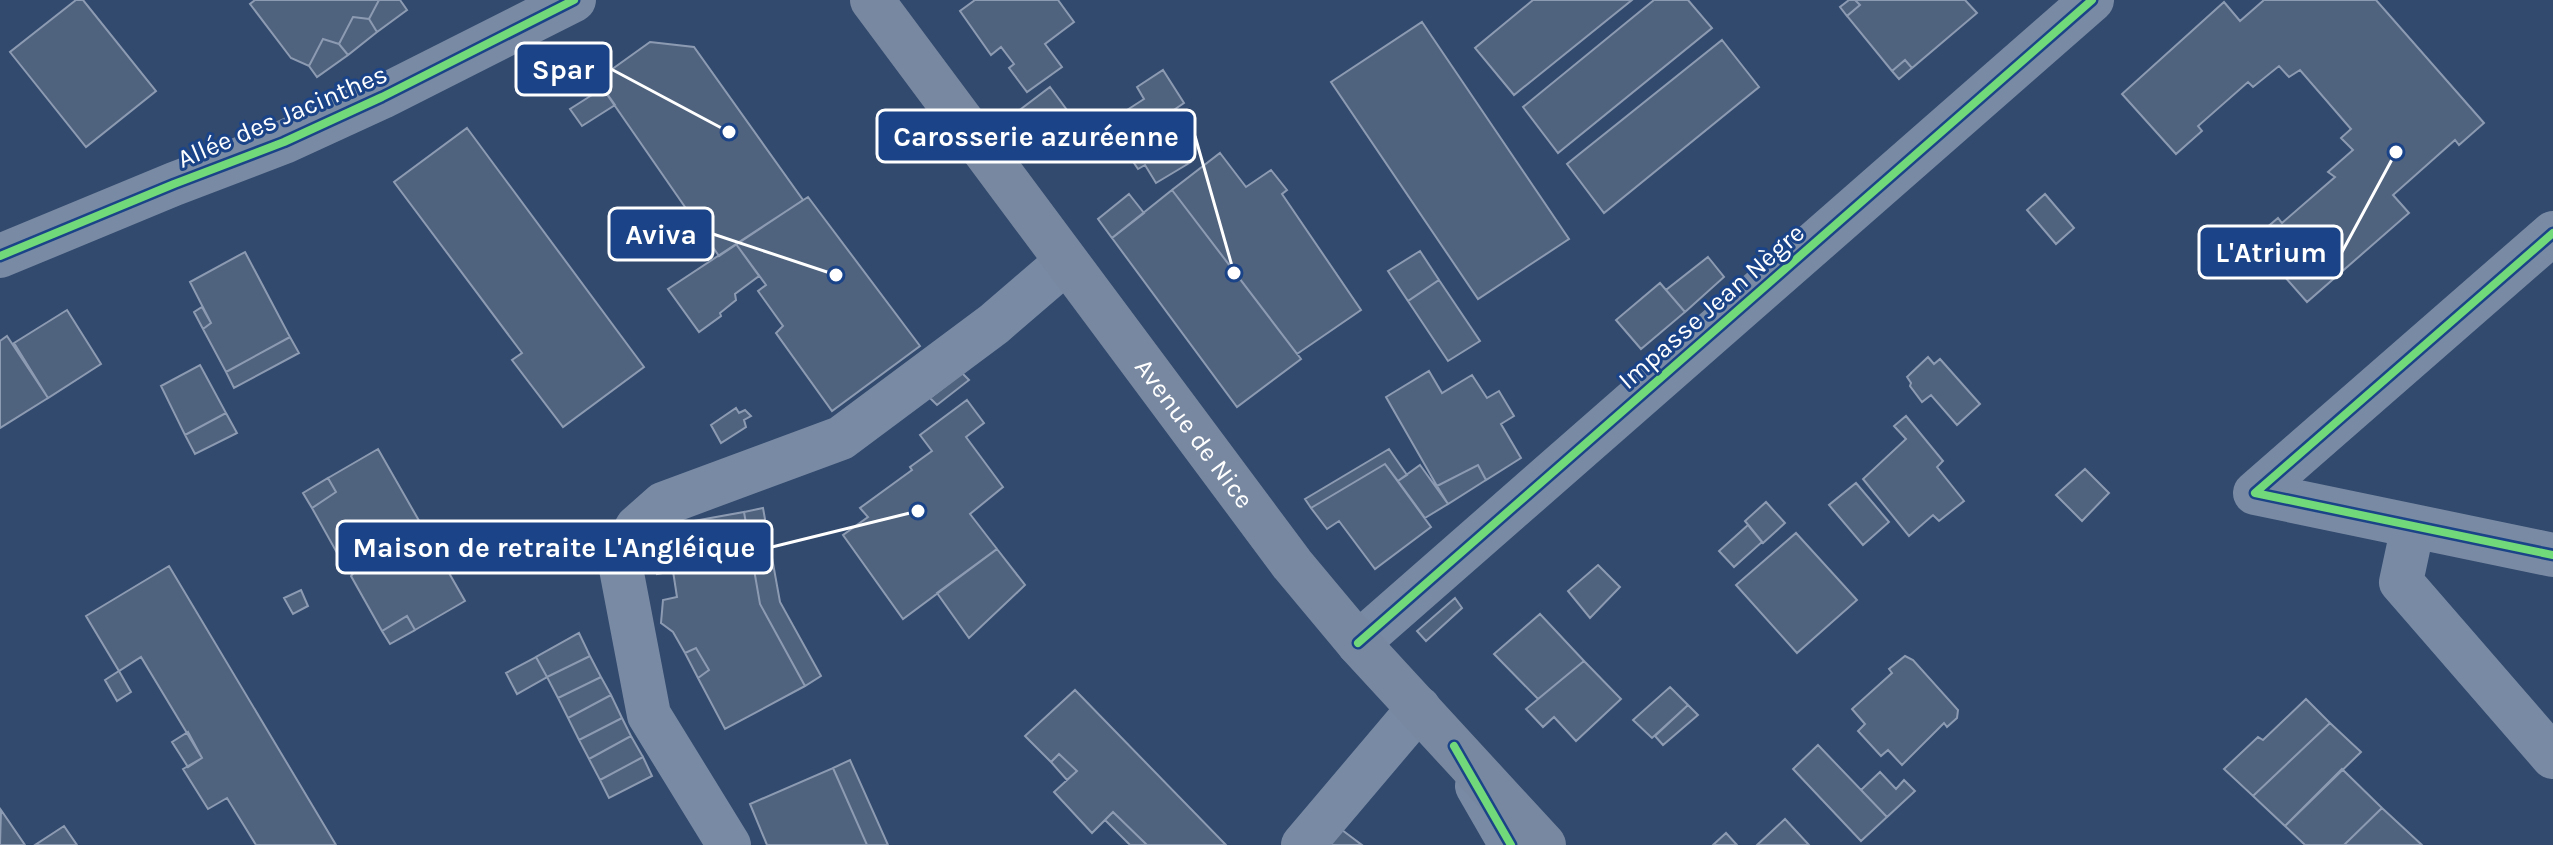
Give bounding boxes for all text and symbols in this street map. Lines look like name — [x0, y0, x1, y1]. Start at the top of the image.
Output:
callout: Spar — [516, 43, 611, 95]
text: Spar — [532, 53, 594, 86]
street label: Allée des Jacinthes — [173, 58, 392, 175]
callout: Carosserie azuréenne — [877, 110, 1195, 162]
text: Carosserie azuréenne — [893, 120, 1179, 153]
callout: Aviva — [609, 208, 713, 260]
street label: Impasse Jean Nègre — [1612, 217, 1811, 396]
text: Aviva — [625, 218, 697, 251]
callout: L'Atrium — [2199, 226, 2342, 278]
text: L'Atrium — [2215, 236, 2327, 269]
street label: Avenue de Nice — [1128, 352, 1260, 514]
callout: Maison de retraite L'Angléique — [337, 521, 772, 573]
text: Maison de retraite L'Angléique — [353, 531, 755, 564]

